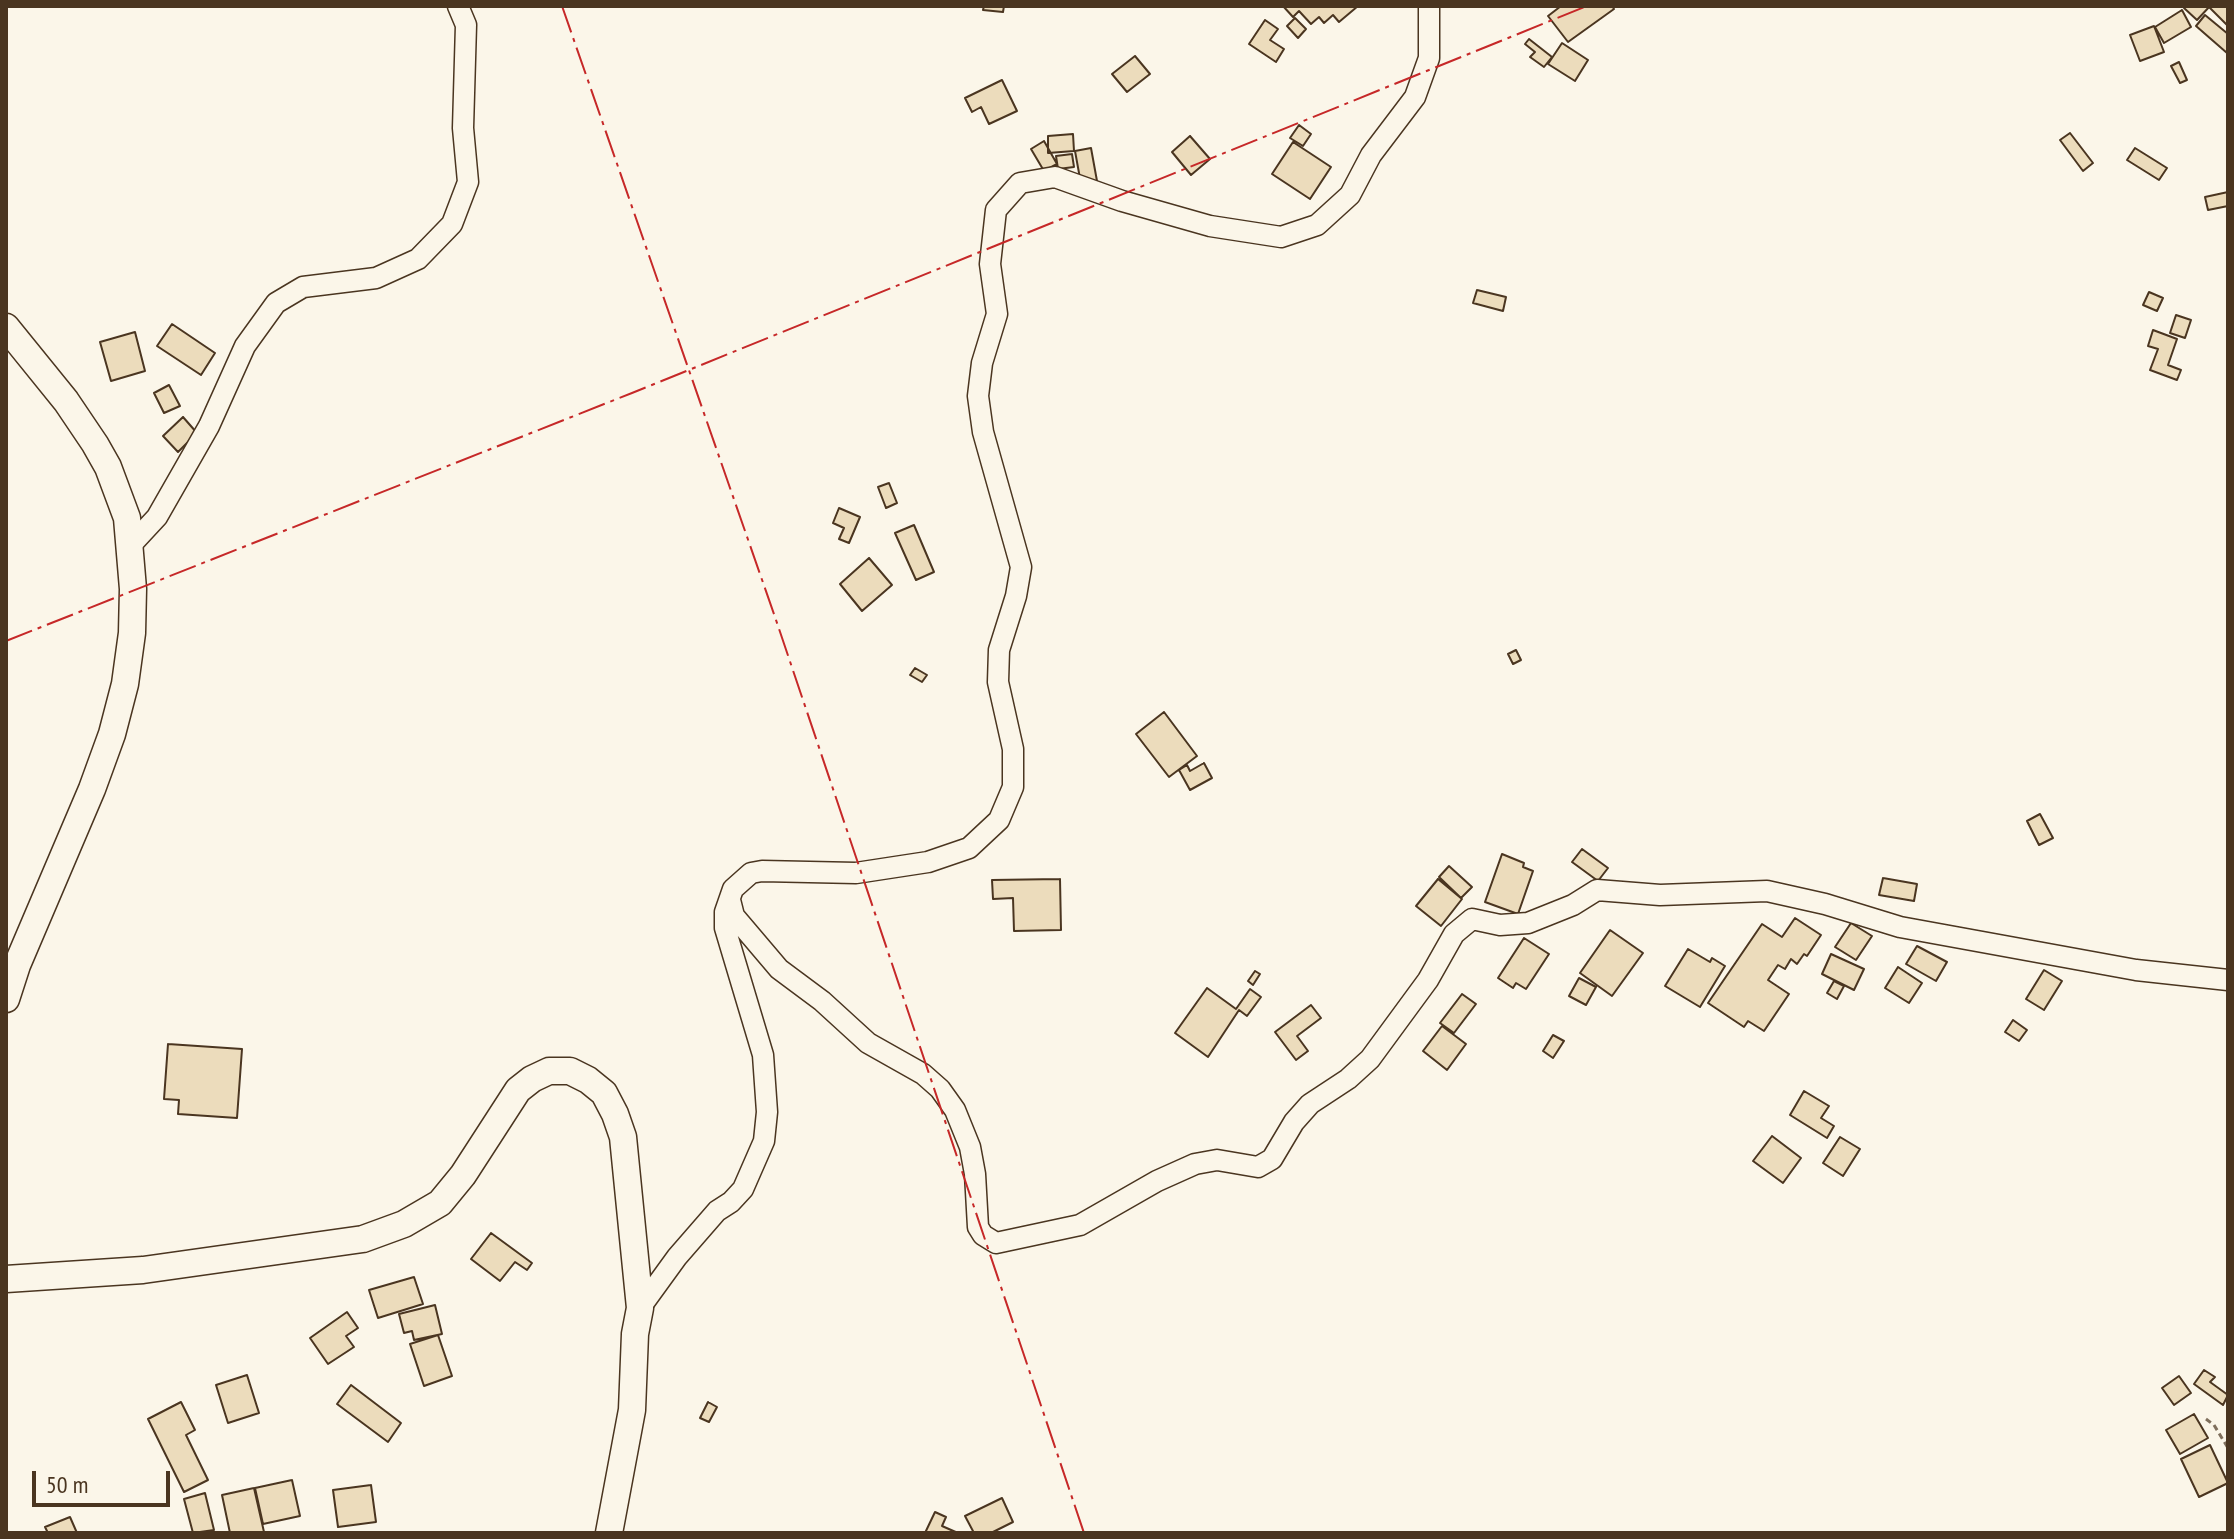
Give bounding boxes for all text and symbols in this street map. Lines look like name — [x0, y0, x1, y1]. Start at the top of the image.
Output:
scale bar — [36, 1455, 174, 1505]
text: 50 m — [46, 1469, 88, 1500]

